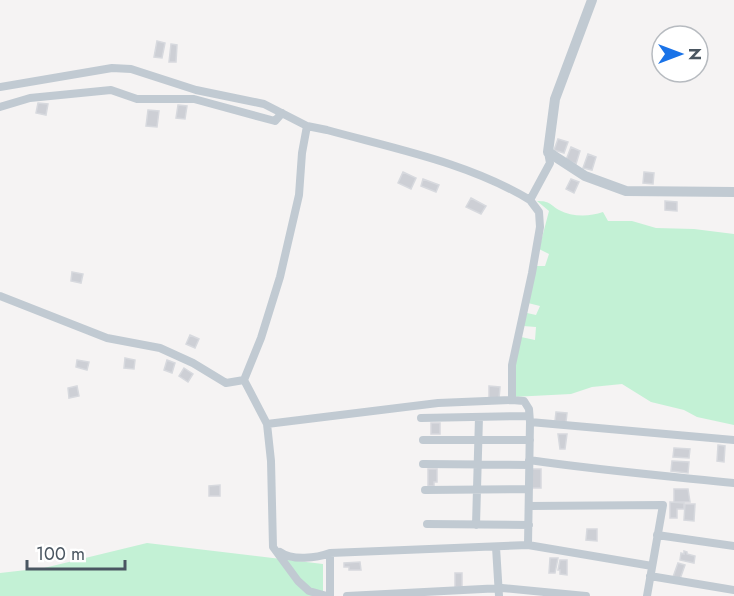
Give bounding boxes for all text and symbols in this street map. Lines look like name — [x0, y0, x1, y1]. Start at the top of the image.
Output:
north arrow — [650, 24, 710, 84]
text: N — [683, 48, 706, 60]
scale bar — [27, 533, 124, 571]
text: 100 m — [36, 541, 85, 567]

